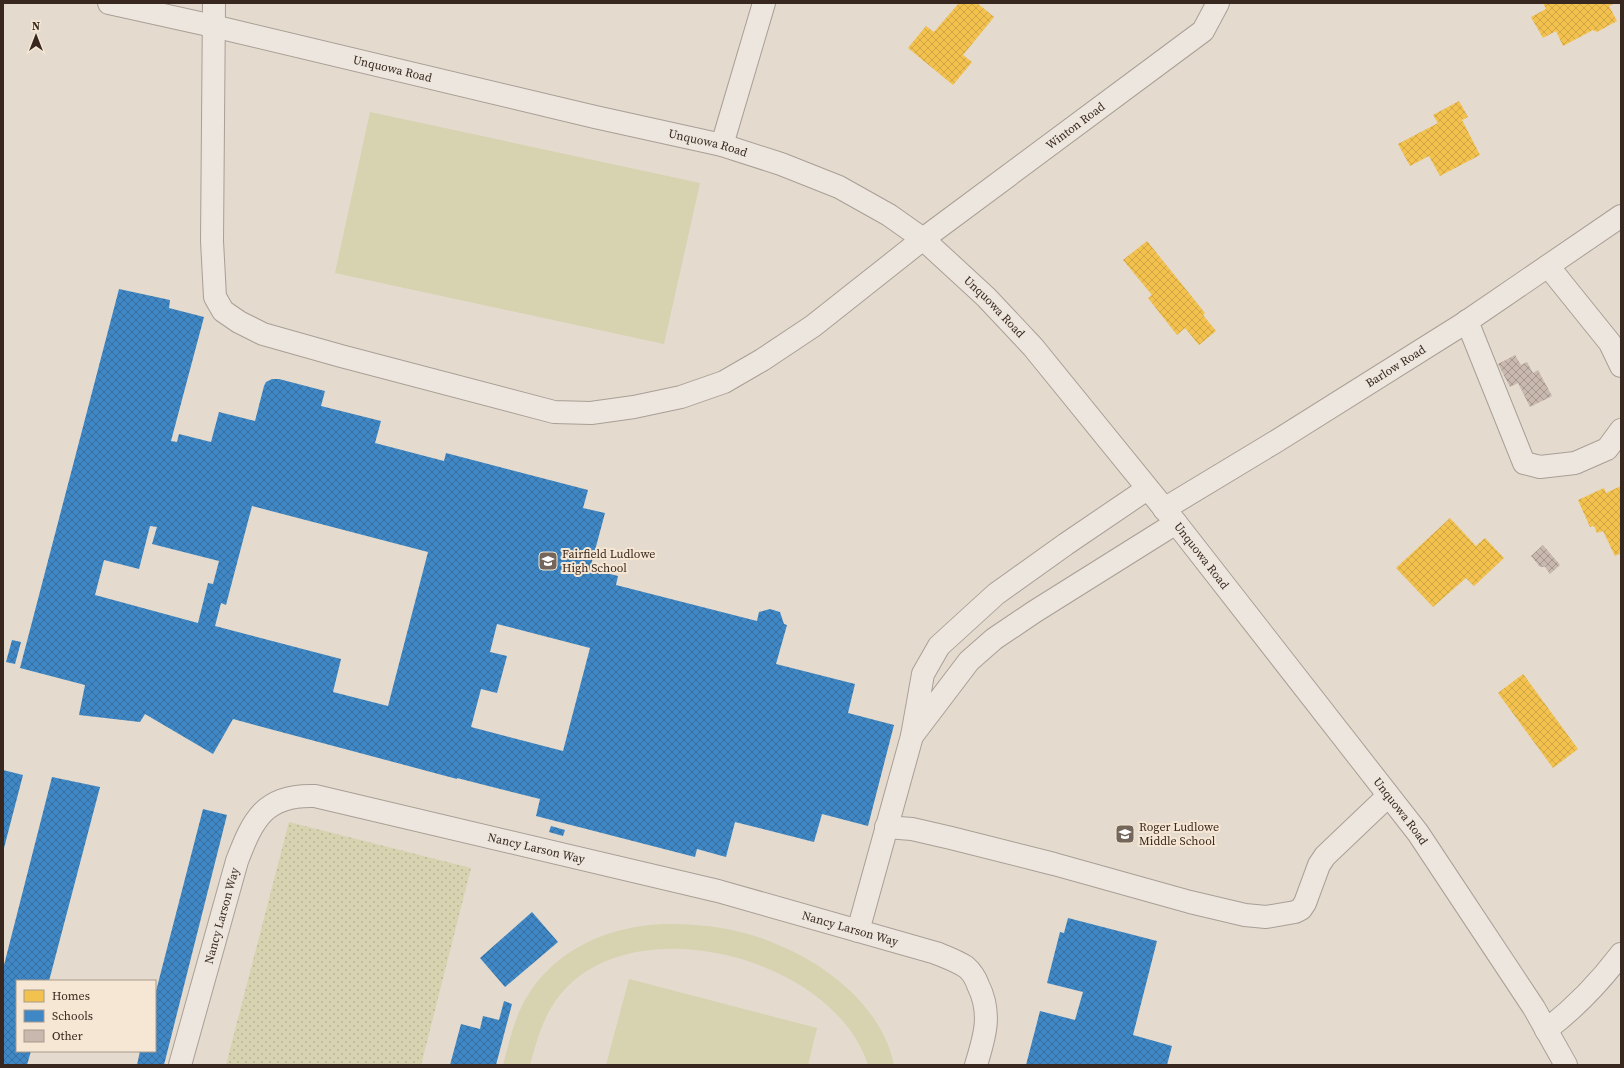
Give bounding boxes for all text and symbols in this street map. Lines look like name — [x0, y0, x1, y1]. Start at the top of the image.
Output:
north arrow — [16, 16, 56, 56]
text: N — [32, 19, 40, 34]
street label: Unquowa Road — [351, 52, 434, 86]
street label: Winton Road — [1043, 98, 1108, 153]
street label: Unquowa Road — [667, 125, 750, 161]
street label: Unquowa Road — [960, 272, 1028, 341]
street label: Barlow Road — [1363, 341, 1429, 391]
street label: Unquowa Road — [1170, 519, 1233, 593]
place label: Fairfield Ludlowe High School — [562, 546, 655, 576]
school or university icon: Fairfield Ludlowe High School — [537, 550, 559, 572]
street label: Unquowa Road — [1370, 774, 1432, 848]
place label: Roger Ludlowe Middle School — [1139, 819, 1219, 849]
school or university icon: Roger Ludlowe Middle School — [1114, 823, 1136, 845]
street label: Nancy Larson Way — [486, 829, 587, 868]
street label: Nancy Larson Way — [201, 865, 243, 966]
street label: Nancy Larson Way — [800, 907, 901, 950]
legend — [16, 980, 156, 1052]
text: Homes — [52, 988, 90, 1004]
text: Schools — [52, 1008, 93, 1024]
text: Other — [52, 1028, 83, 1044]

